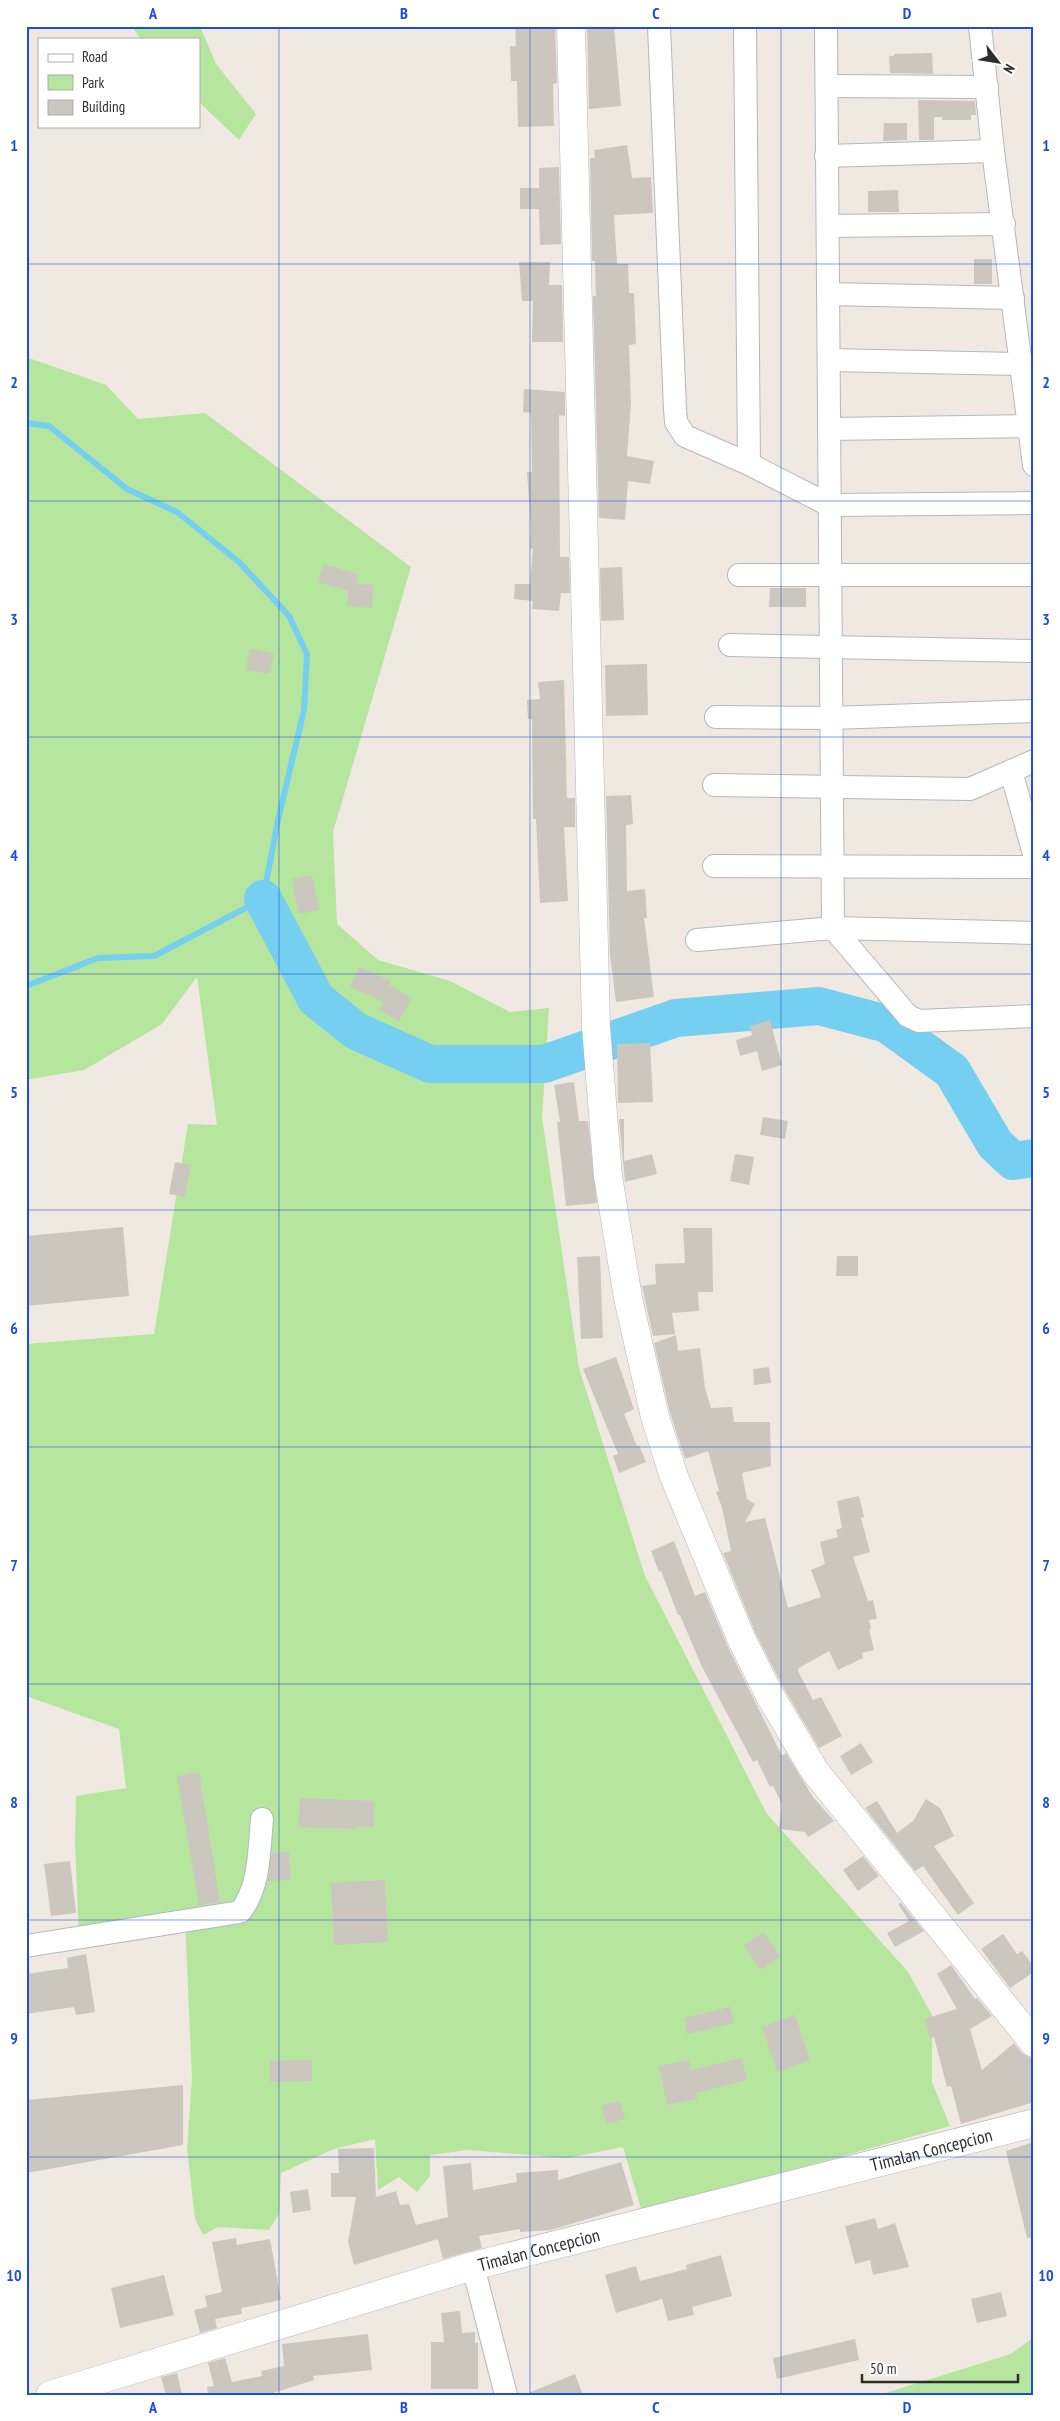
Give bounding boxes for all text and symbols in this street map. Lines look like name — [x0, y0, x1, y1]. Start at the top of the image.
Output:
text: A — [148, 3, 158, 23]
text: B — [400, 3, 408, 23]
text: C — [652, 3, 660, 23]
text: D — [903, 3, 912, 23]
legend — [38, 38, 200, 128]
north arrow — [972, 38, 1022, 88]
text: Road — [82, 47, 108, 66]
text: N — [999, 61, 1019, 77]
text: Park — [82, 73, 104, 92]
text: Building — [82, 97, 125, 116]
text: 1 — [10, 135, 18, 155]
text: 1 — [1042, 135, 1050, 155]
text: 2 — [10, 372, 18, 392]
text: 2 — [1042, 372, 1050, 392]
text: 3 — [10, 609, 18, 629]
text: 3 — [1042, 609, 1050, 629]
text: 4 — [10, 845, 18, 865]
text: 4 — [1042, 845, 1050, 865]
text: 5 — [10, 1082, 18, 1102]
text: 5 — [1042, 1082, 1050, 1102]
text: 6 — [10, 1318, 18, 1338]
text: 6 — [1042, 1318, 1050, 1338]
text: 7 — [10, 1555, 18, 1575]
text: 7 — [1042, 1555, 1050, 1575]
text: 8 — [10, 1792, 18, 1812]
text: 8 — [1042, 1792, 1050, 1812]
text: 9 — [10, 2028, 18, 2048]
text: 9 — [1042, 2028, 1050, 2048]
street label: Timalan Concepcion — [868, 2123, 994, 2176]
street label: Timalan Concepcion — [475, 2223, 602, 2276]
text: 10 — [6, 2265, 22, 2285]
text: 10 — [1038, 2265, 1054, 2285]
scale bar — [862, 2351, 1019, 2383]
text: 50 m — [870, 2359, 896, 2378]
text: A — [148, 2397, 158, 2417]
text: B — [400, 2397, 408, 2417]
text: C — [652, 2397, 660, 2417]
text: D — [903, 2397, 912, 2417]

